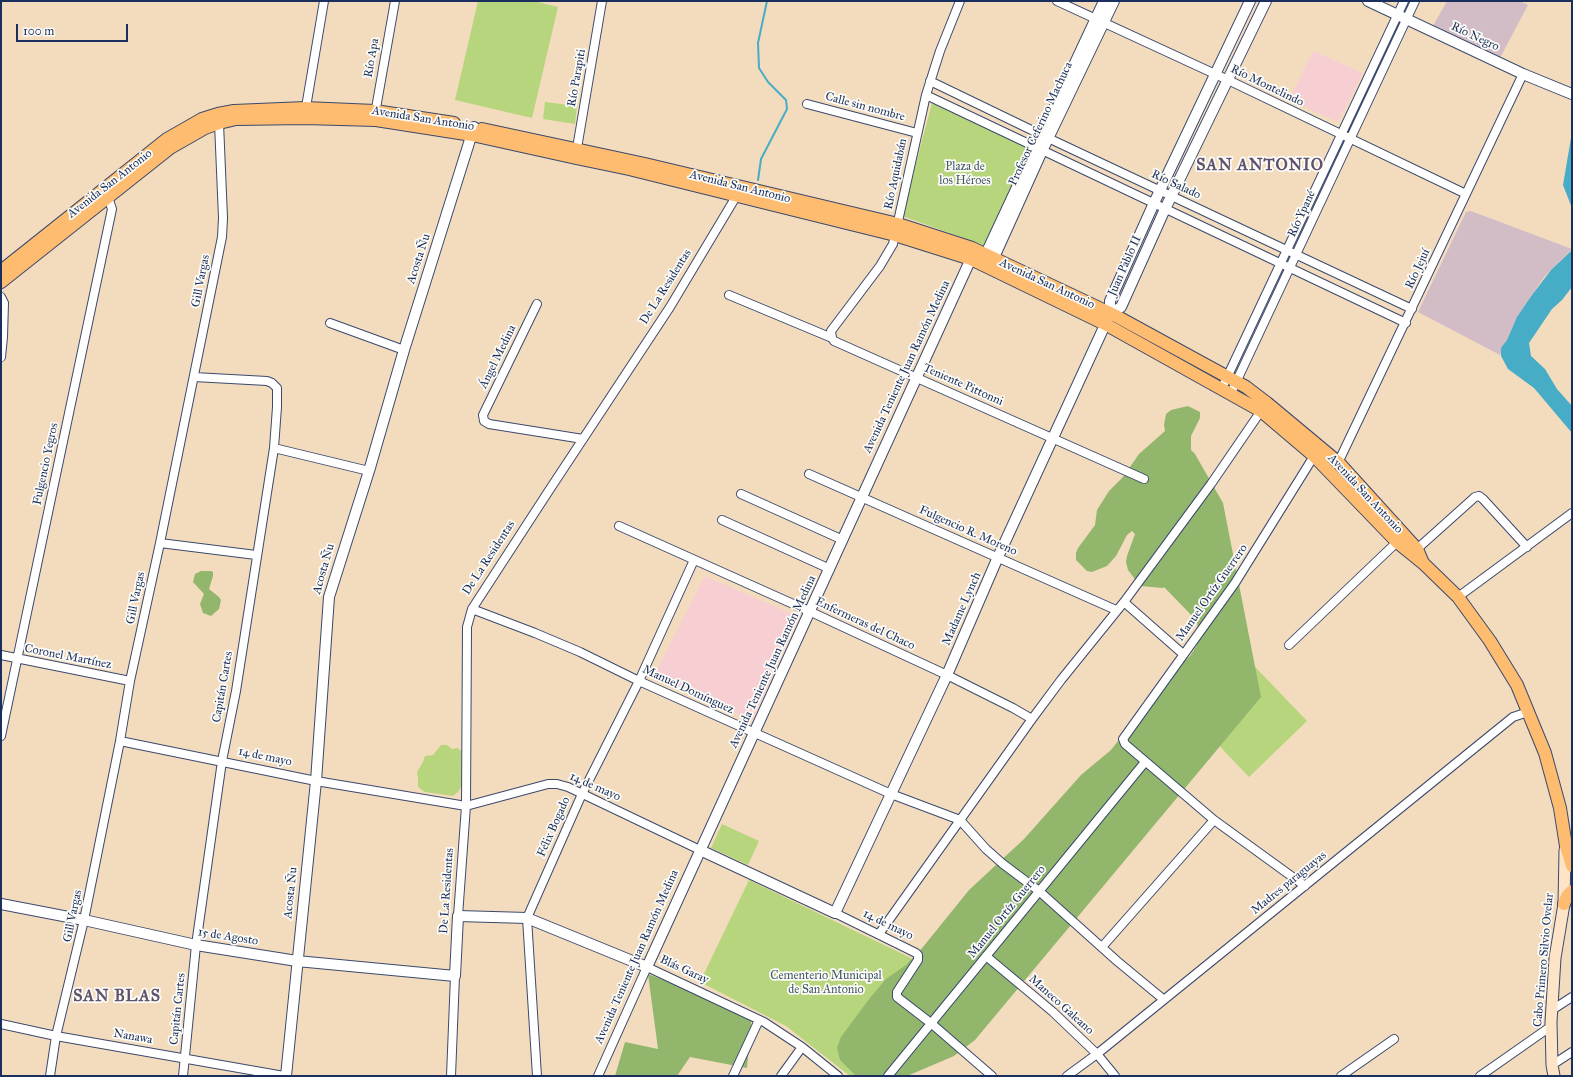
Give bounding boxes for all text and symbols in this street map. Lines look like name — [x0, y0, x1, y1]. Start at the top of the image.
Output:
scale bar — [18, 16, 130, 42]
street label: Río Negro — [1449, 20, 1501, 54]
text: 100 m — [23, 24, 54, 38]
street label: Río Apa — [361, 37, 383, 79]
street label: Río Parapiti — [565, 48, 589, 108]
street label: Profesor Ceferino Machuca — [1006, 60, 1076, 188]
street label: Río Montelindo — [1228, 62, 1306, 110]
street label: Calle sin nombre — [824, 89, 906, 125]
street label: Avenida San Antonio — [371, 104, 475, 134]
street label: Río Aquidabán — [881, 137, 911, 211]
street label: Avenida San Antonio — [65, 146, 155, 222]
district label: SAN ANTONIO — [1196, 156, 1324, 176]
park label: Plaza de los Héroes — [939, 160, 991, 188]
street label: Río Salado — [1149, 167, 1203, 203]
street label: Avenida San Antonio — [688, 168, 792, 206]
street label: Río Ypané — [1285, 188, 1319, 240]
street label: Acosta Ñu — [404, 232, 434, 286]
street label: Juan Pablo II — [1105, 233, 1145, 299]
street label: De La Residentas — [637, 247, 695, 327]
street label: Río Jejuí — [1402, 247, 1434, 291]
street label: Gill Vargas — [189, 254, 213, 308]
street label: Avenida San Antonio — [997, 256, 1097, 312]
street label: Avenida Teniente Juan Ramón Medina — [861, 278, 953, 456]
street label: Ángel Medina — [476, 323, 520, 391]
street label: Teniente Pittonni — [921, 361, 1005, 409]
street label: Fulgencio Yegros — [30, 422, 62, 506]
street label: Avenida San Antonio — [1324, 451, 1406, 537]
street label: Fulgencio R. Moreno — [917, 503, 1019, 559]
street label: De La Residentas — [460, 518, 518, 598]
street label: Acosta Ñu — [310, 542, 338, 596]
street label: Manuel Ortíz Guerrero — [1173, 542, 1251, 644]
street label: Gill Vargas — [123, 570, 149, 626]
street label: Madame Lynch — [939, 570, 985, 648]
street label: Avenida Teniente Juan Ramón Medina — [727, 573, 819, 751]
street label: Enfermeras del Chaco — [813, 595, 917, 653]
street label: Coronel Martínez — [23, 641, 113, 673]
street label: Capitán Cartes — [210, 650, 236, 724]
street label: Manuel Domínguez — [640, 663, 736, 717]
street label: 14 de mayo — [237, 744, 293, 770]
street label: 14 de mayo — [567, 769, 623, 805]
street label: Félix Bogado — [534, 795, 574, 859]
street label: De La Residentas — [437, 848, 457, 934]
street label: Madres paraguayas — [1249, 848, 1329, 918]
street label: Manuel Ortíz Guerrero — [965, 863, 1049, 961]
street label: Acosta Ñu — [281, 866, 301, 920]
street label: Avenida Teniente Juan Ramón Medina — [592, 868, 682, 1046]
street label: Gill Vargas — [60, 888, 86, 944]
street label: Cabo Primero Silvio Ovelar — [1531, 893, 1557, 1027]
street label: 14 de mayo — [860, 907, 916, 943]
street label: 15 de Agosto — [197, 925, 259, 949]
street label: Blás Garay — [657, 952, 711, 988]
park label: Cementerio Municipal de San Antonio — [770, 969, 882, 997]
street label: Capitán Cartes — [167, 972, 189, 1046]
street label: Maneco Galeano — [1026, 972, 1096, 1038]
district label: SAN BLAS — [73, 987, 161, 1007]
street label: Nanawa — [112, 1026, 154, 1048]

